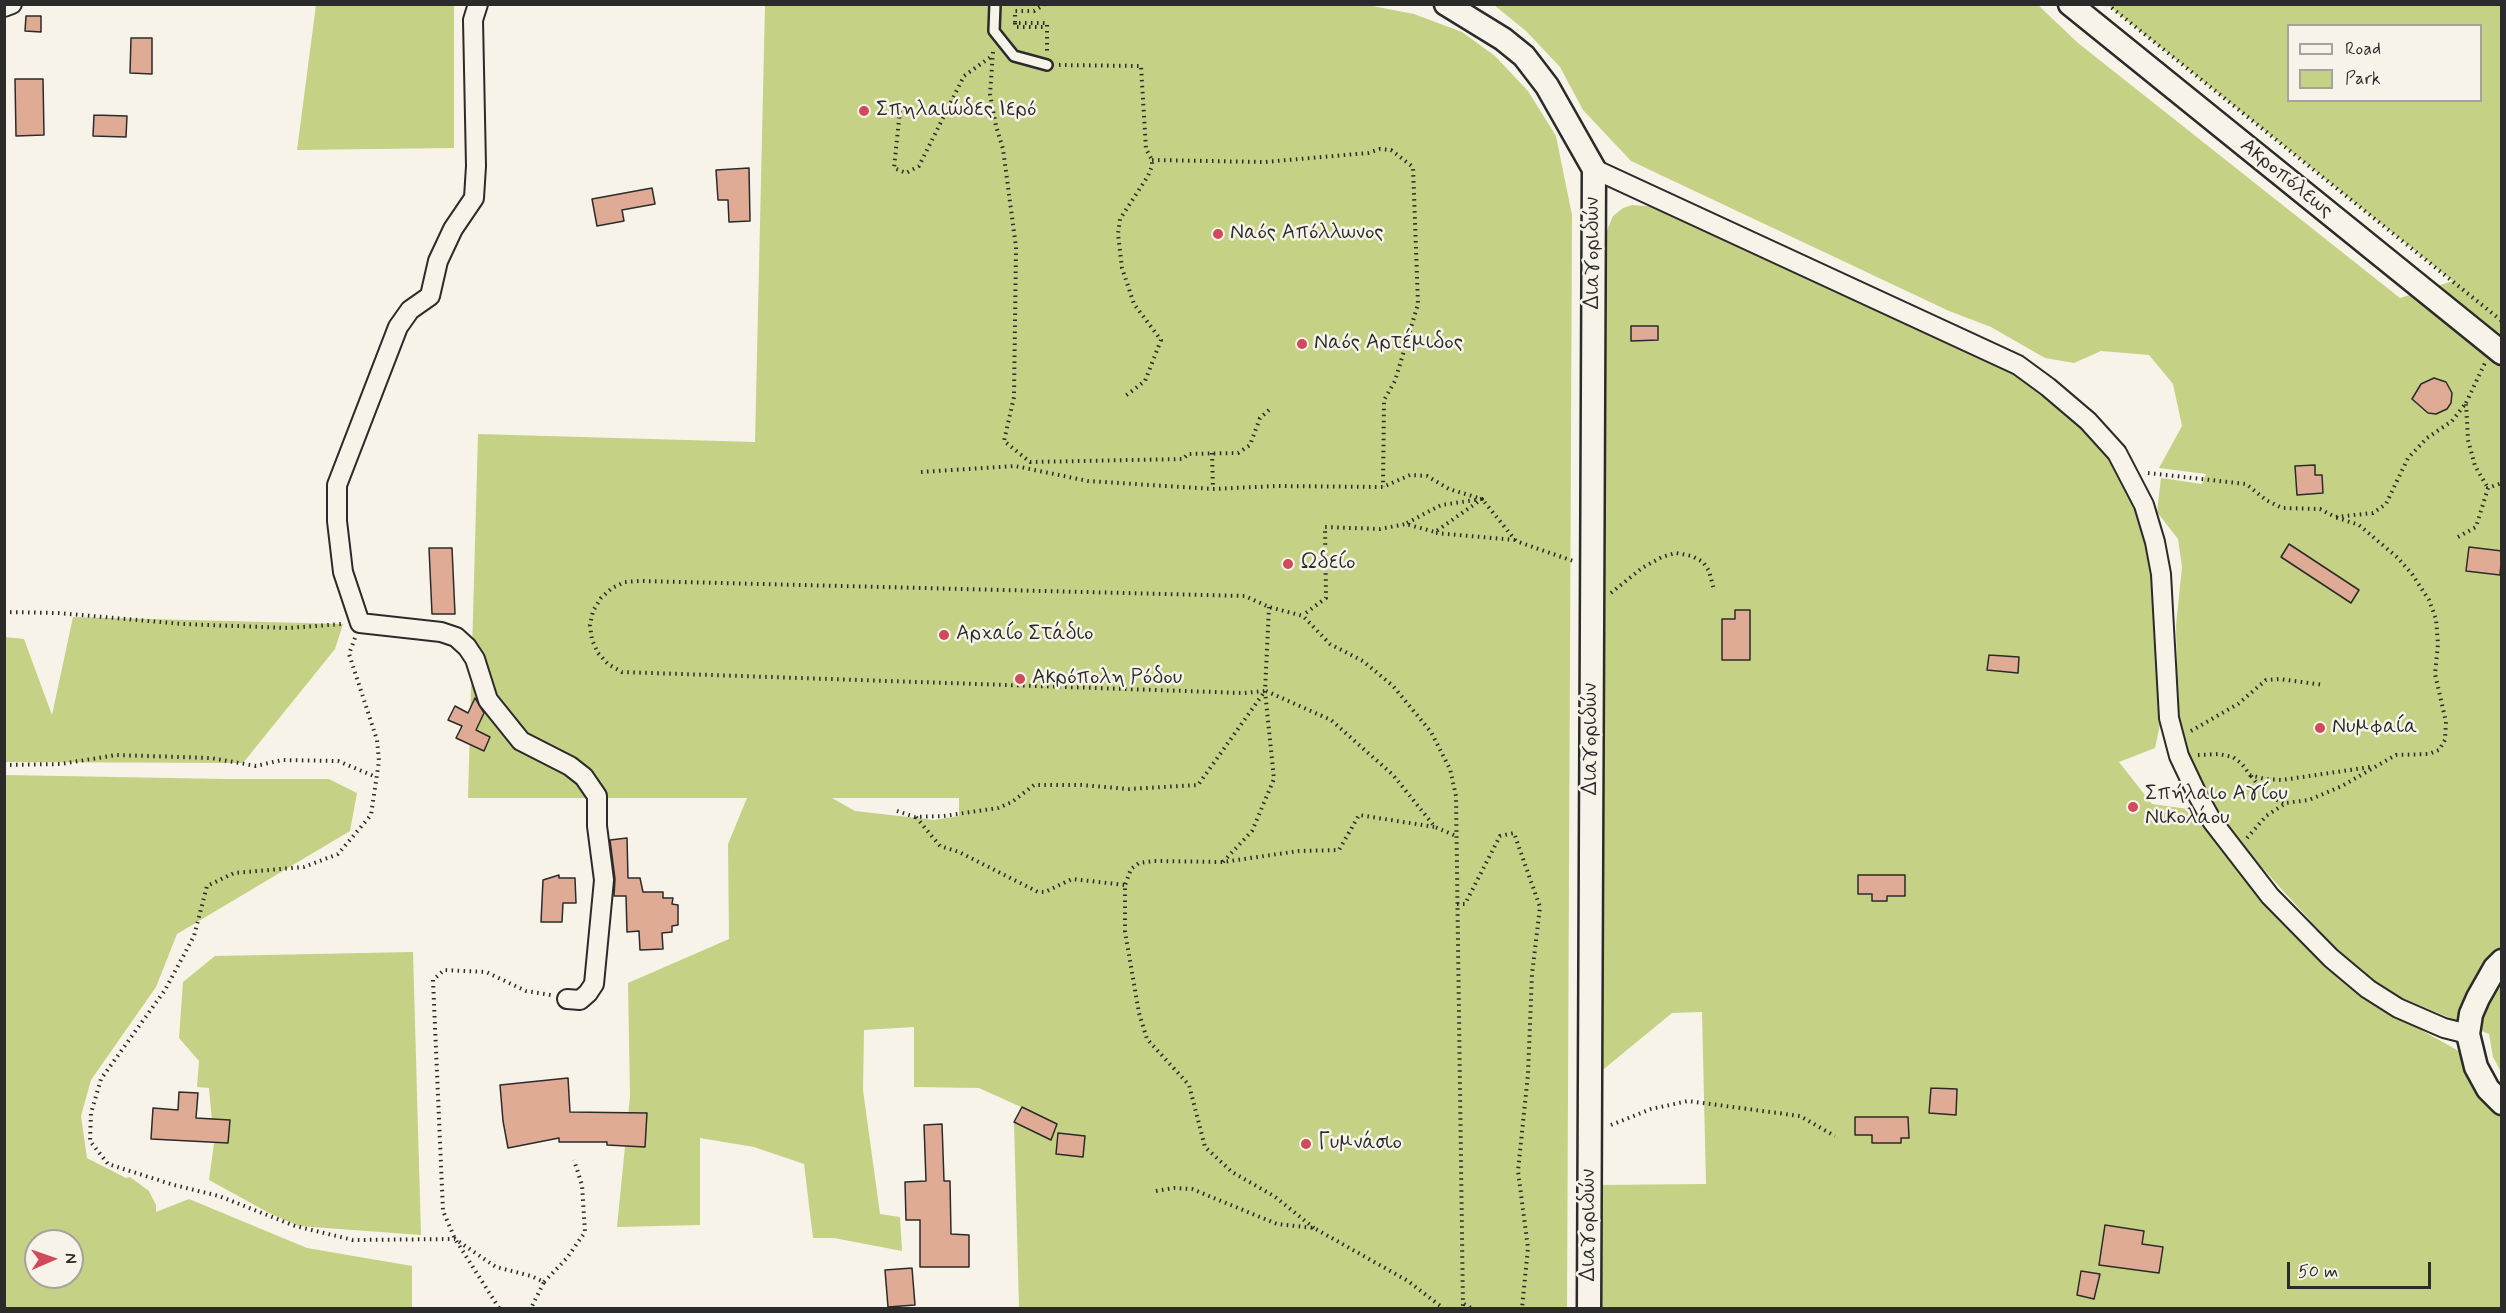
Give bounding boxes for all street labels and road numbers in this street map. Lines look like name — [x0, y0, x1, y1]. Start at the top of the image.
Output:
street label: Ακροπόλεως — [2234, 134, 2338, 224]
street label: Διαγοριδών — [1581, 197, 1607, 309]
street label: Διαγοριδών — [1579, 683, 1605, 795]
street label: Διαγοριδών — [1577, 1169, 1603, 1281]

